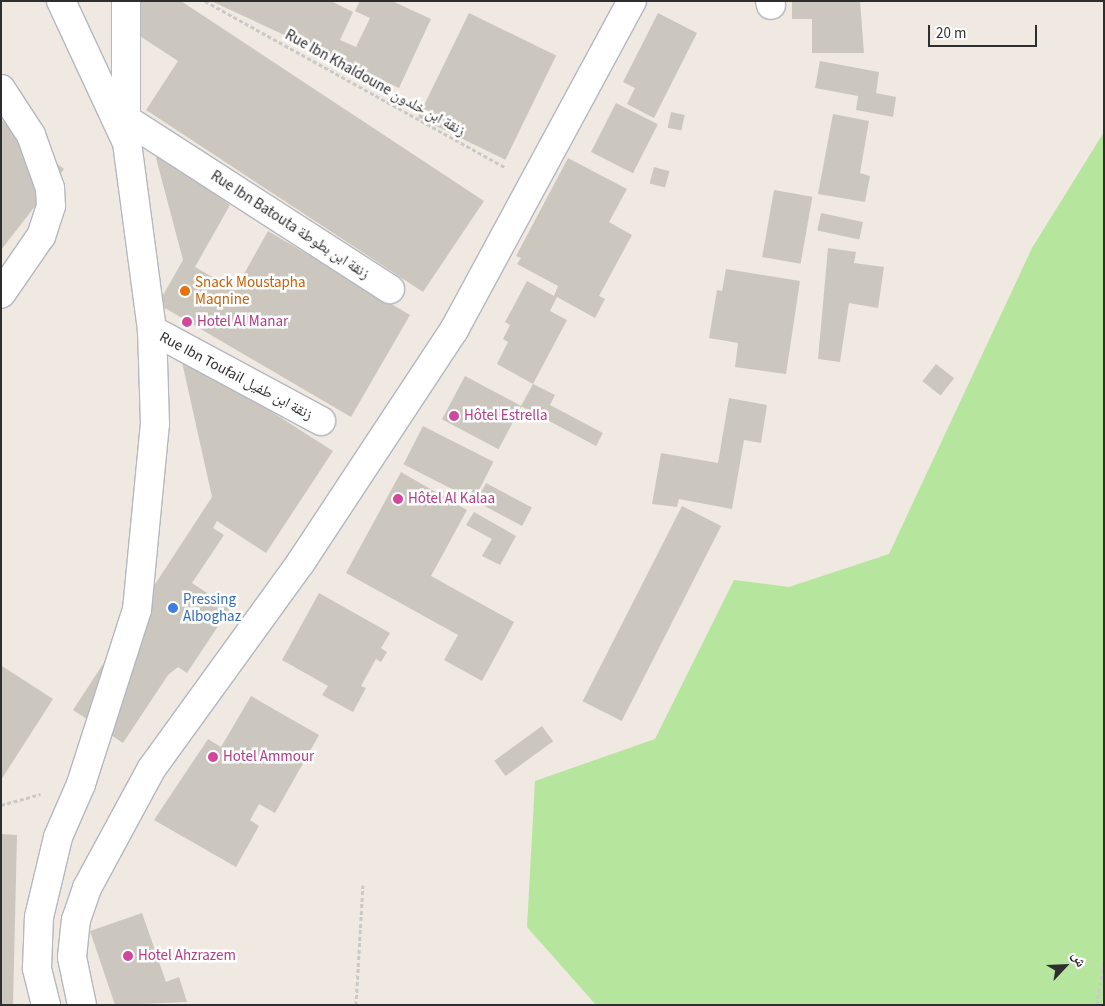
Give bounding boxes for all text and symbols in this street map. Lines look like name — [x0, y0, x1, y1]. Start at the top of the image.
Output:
scale bar — [930, 15, 1039, 47]
text: 20 m — [936, 23, 966, 44]
street label: Rue Ibn Khaldoune زنقة ابن خلدون — [282, 26, 468, 140]
street label: Rue Ibn Batouta زنقة ابن بطوطة — [207, 167, 373, 283]
place label: Snack Moustapha Maqnine — [195, 273, 306, 308]
marker: Snack Moustapha Maqnine — [179, 285, 191, 297]
place label: Hotel Al Manar — [197, 313, 288, 331]
marker: Hotel Al Manar — [181, 316, 193, 328]
street label: Rue Ibn Toufail زنقة ابن طفيل — [156, 328, 316, 424]
place label: Hôtel Estrella — [464, 407, 547, 425]
marker: Hôtel Estrella — [448, 410, 460, 422]
place label: Hôtel Al Kalaa — [408, 490, 495, 508]
marker: Hôtel Al Kalaa — [392, 493, 404, 505]
place label: Pressing Alboghaz — [183, 590, 241, 625]
marker: Pressing Alboghaz — [167, 602, 179, 614]
place label: Hotel Ammour — [223, 748, 314, 766]
marker: Hotel Ammour — [207, 751, 219, 763]
north arrow — [1040, 941, 1090, 991]
place label: Hotel Ahzrazem — [138, 947, 236, 965]
text: ش — [1066, 949, 1091, 971]
marker: Hotel Ahzrazem — [122, 950, 134, 962]

